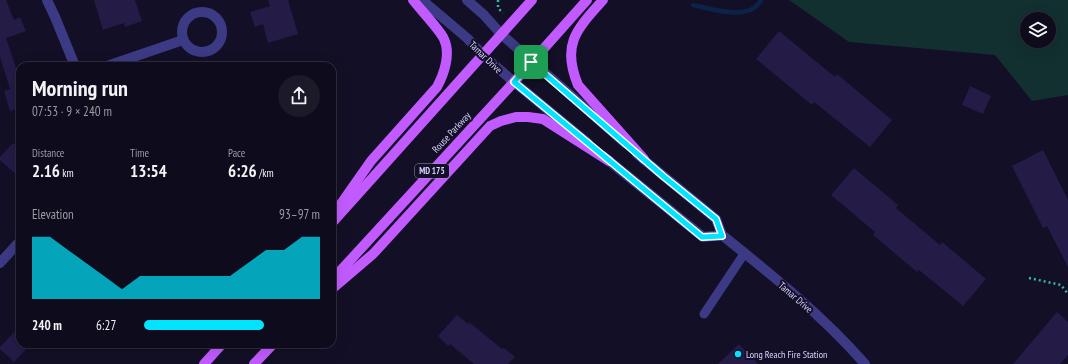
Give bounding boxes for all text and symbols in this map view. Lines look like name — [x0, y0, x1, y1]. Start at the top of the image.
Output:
map controls — [1020, 12, 1056, 48]
button: layers — [1020, 12, 1056, 48]
street label: Tamar Drive — [466, 38, 505, 76]
pin — [514, 45, 548, 79]
icon: arrive — [520, 51, 542, 73]
text: Morning run — [32, 74, 128, 102]
button: share — [278, 75, 320, 117]
text: 07:53 · 9 × 240 m — [32, 103, 112, 120]
street label: Rouse Parkway — [429, 109, 474, 156]
text: Distance — [32, 146, 64, 160]
text: Time — [130, 146, 149, 160]
text: Pace — [228, 146, 245, 160]
text: 2.16 — [32, 160, 60, 182]
text: 13:54 — [130, 160, 167, 182]
text: 6:26 — [228, 160, 257, 182]
road number: MD 175 — [415, 164, 449, 178]
text: km — [60, 166, 74, 180]
text: /km — [257, 166, 274, 180]
text: Elevation — [32, 206, 74, 223]
text: 93–97 m — [279, 206, 320, 223]
street label: Tamar Drive — [776, 279, 815, 316]
text: 240 m — [32, 317, 62, 334]
text: 6:27 — [96, 317, 116, 334]
place label: Long Reach Fire Station — [746, 348, 827, 361]
marker: Long Reach Fire Station — [733, 349, 743, 359]

